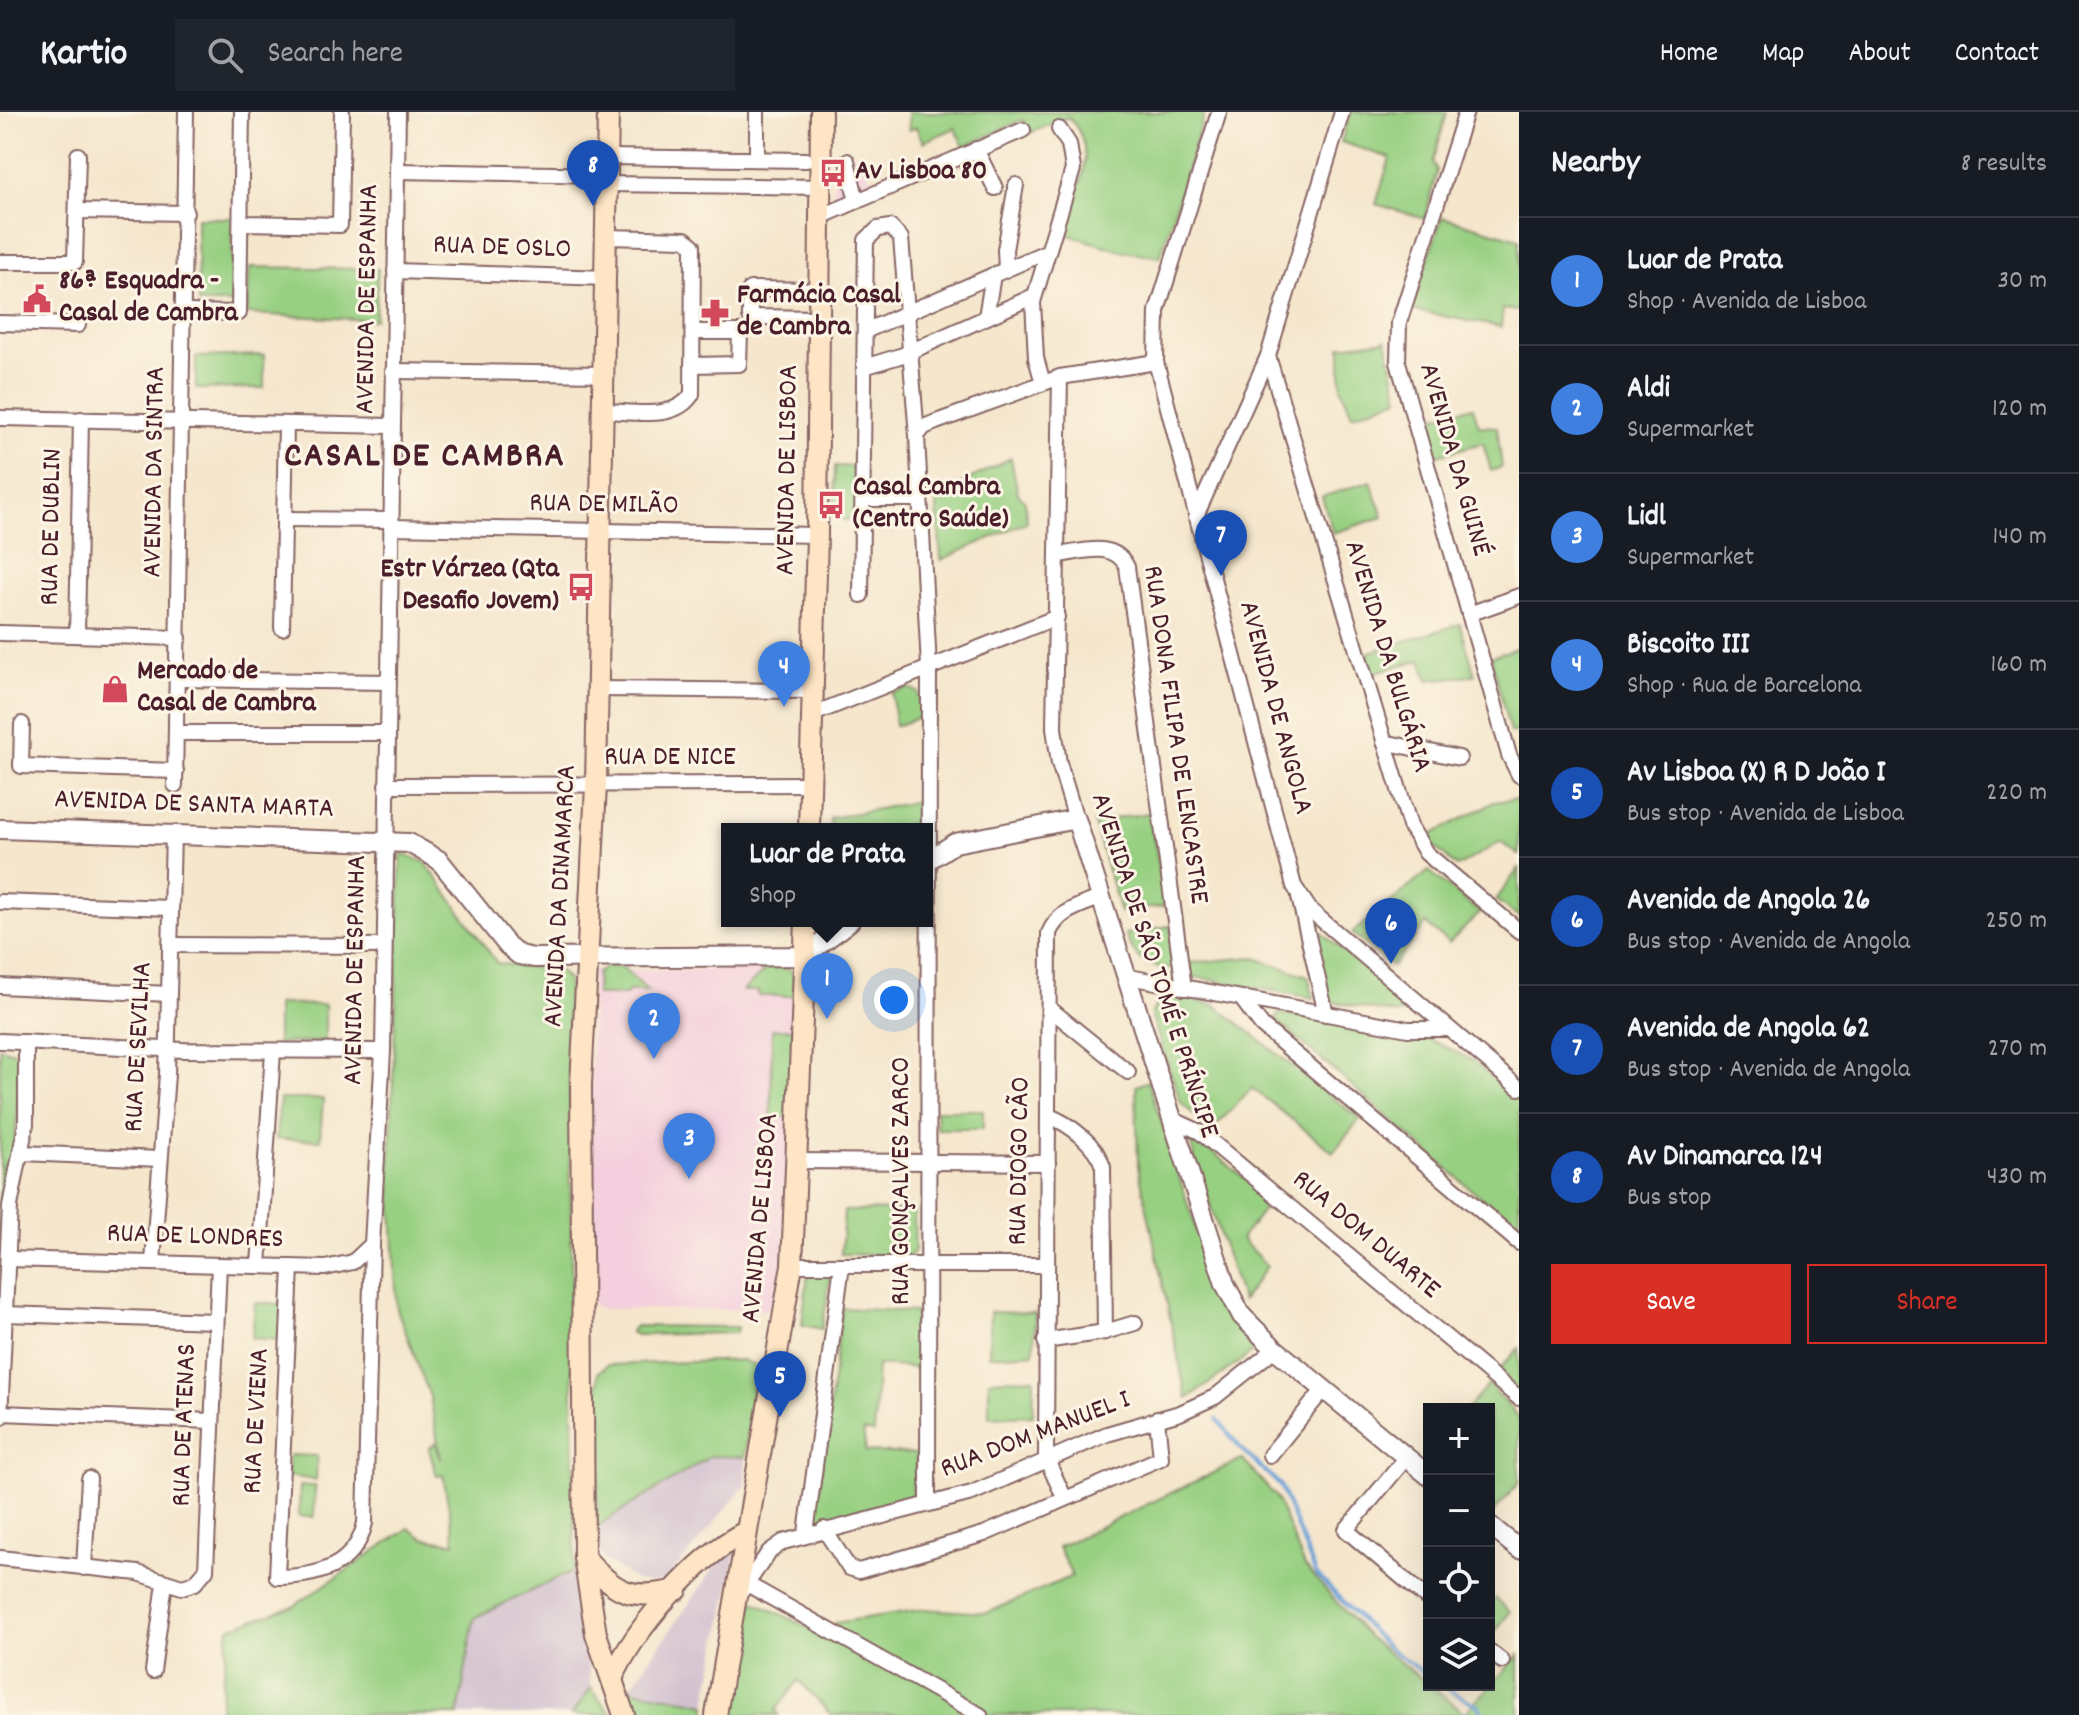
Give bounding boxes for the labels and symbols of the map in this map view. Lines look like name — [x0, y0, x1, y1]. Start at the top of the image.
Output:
pin: 8 — [567, 140, 619, 206]
place label: Av Lisboa 80 — [855, 153, 987, 193]
bus stop icon: Av Lisboa 80 — [818, 158, 848, 188]
street label: AVENIDA DE ESPANHA — [347, 184, 391, 414]
street label: RUA DE OSLO — [432, 227, 572, 271]
place label: 86ª Esquadra - Casal de Cambra — [59, 263, 239, 335]
place label: Farmácia Casal de Cambra — [737, 277, 901, 349]
public building icon: 86ª Esquadra - Casal de Cambra — [22, 284, 52, 314]
pharmacy icon: Farmácia Casal de Cambra — [700, 298, 730, 328]
street label: AVENIDA DA GUINÉ — [1406, 359, 1500, 561]
street label: AVENIDA DE LISBOA — [767, 364, 811, 576]
street label: AVENIDA DA SINTRA — [134, 366, 178, 578]
district label: CASAL DE CAMBRA — [284, 432, 566, 484]
street label: RUA DE DUBLIN — [32, 448, 74, 606]
place label: Casal Cambra (Centro Saúde) — [853, 469, 1009, 541]
street label: RUA DE MILÃO — [529, 485, 679, 527]
bus stop icon: Casal Cambra (Centro Saúde) — [816, 490, 846, 520]
pin: 7 — [1195, 510, 1247, 576]
street label: AVENIDA DA BULGÁRIA — [1332, 536, 1440, 778]
place label: Estr Várzea (Qta Desafio Jovem) — [380, 551, 560, 623]
street label: RUA DONA FILIPA DE LENCASTRE — [1130, 563, 1218, 907]
bus stop icon: Estr Várzea (Qta Desafio Jovem) — [566, 572, 596, 602]
street label: AVENIDA DE ANGOLA — [1226, 597, 1322, 819]
pin: 4 — [758, 641, 810, 707]
place label: Mercado de Casal de Cambra — [137, 653, 317, 725]
shop icon: Mercado de Casal de Cambra — [100, 674, 130, 704]
street label: RUA DE NICE — [604, 739, 736, 779]
street label: AVENIDA DA DINAMARCA — [535, 764, 589, 1028]
street label: AVENIDA DE SANTA MARTA — [53, 781, 335, 831]
street label: AVENIDA DE SÃO TOMÉ E PRÍNCIPE — [1078, 788, 1228, 1144]
street label: AVENIDA DE ESPANHA — [335, 855, 379, 1085]
pin: 6 — [1365, 898, 1417, 964]
pin: 1 — [801, 953, 853, 1019]
street label: RUA DE SEVILHA — [116, 961, 164, 1133]
your location — [874, 980, 914, 1020]
pin: 2 — [628, 993, 680, 1059]
street label: RUA GONÇALVES ZARCO — [883, 1057, 923, 1305]
street label: RUA DIOGO CÃO — [1000, 1076, 1042, 1246]
street label: AVENIDA DE LISBOA — [733, 1111, 791, 1325]
pin: 3 — [663, 1113, 715, 1179]
street label: RUA DOM DUARTE — [1282, 1162, 1448, 1310]
street label: RUA DE LONDRES — [106, 1215, 284, 1261]
street label: RUA DE ATENAS — [163, 1343, 209, 1507]
street label: RUA DE VIENA — [234, 1347, 282, 1495]
pin: 5 — [754, 1351, 806, 1417]
street label: RUA DOM MANUEL I — [935, 1381, 1137, 1491]

